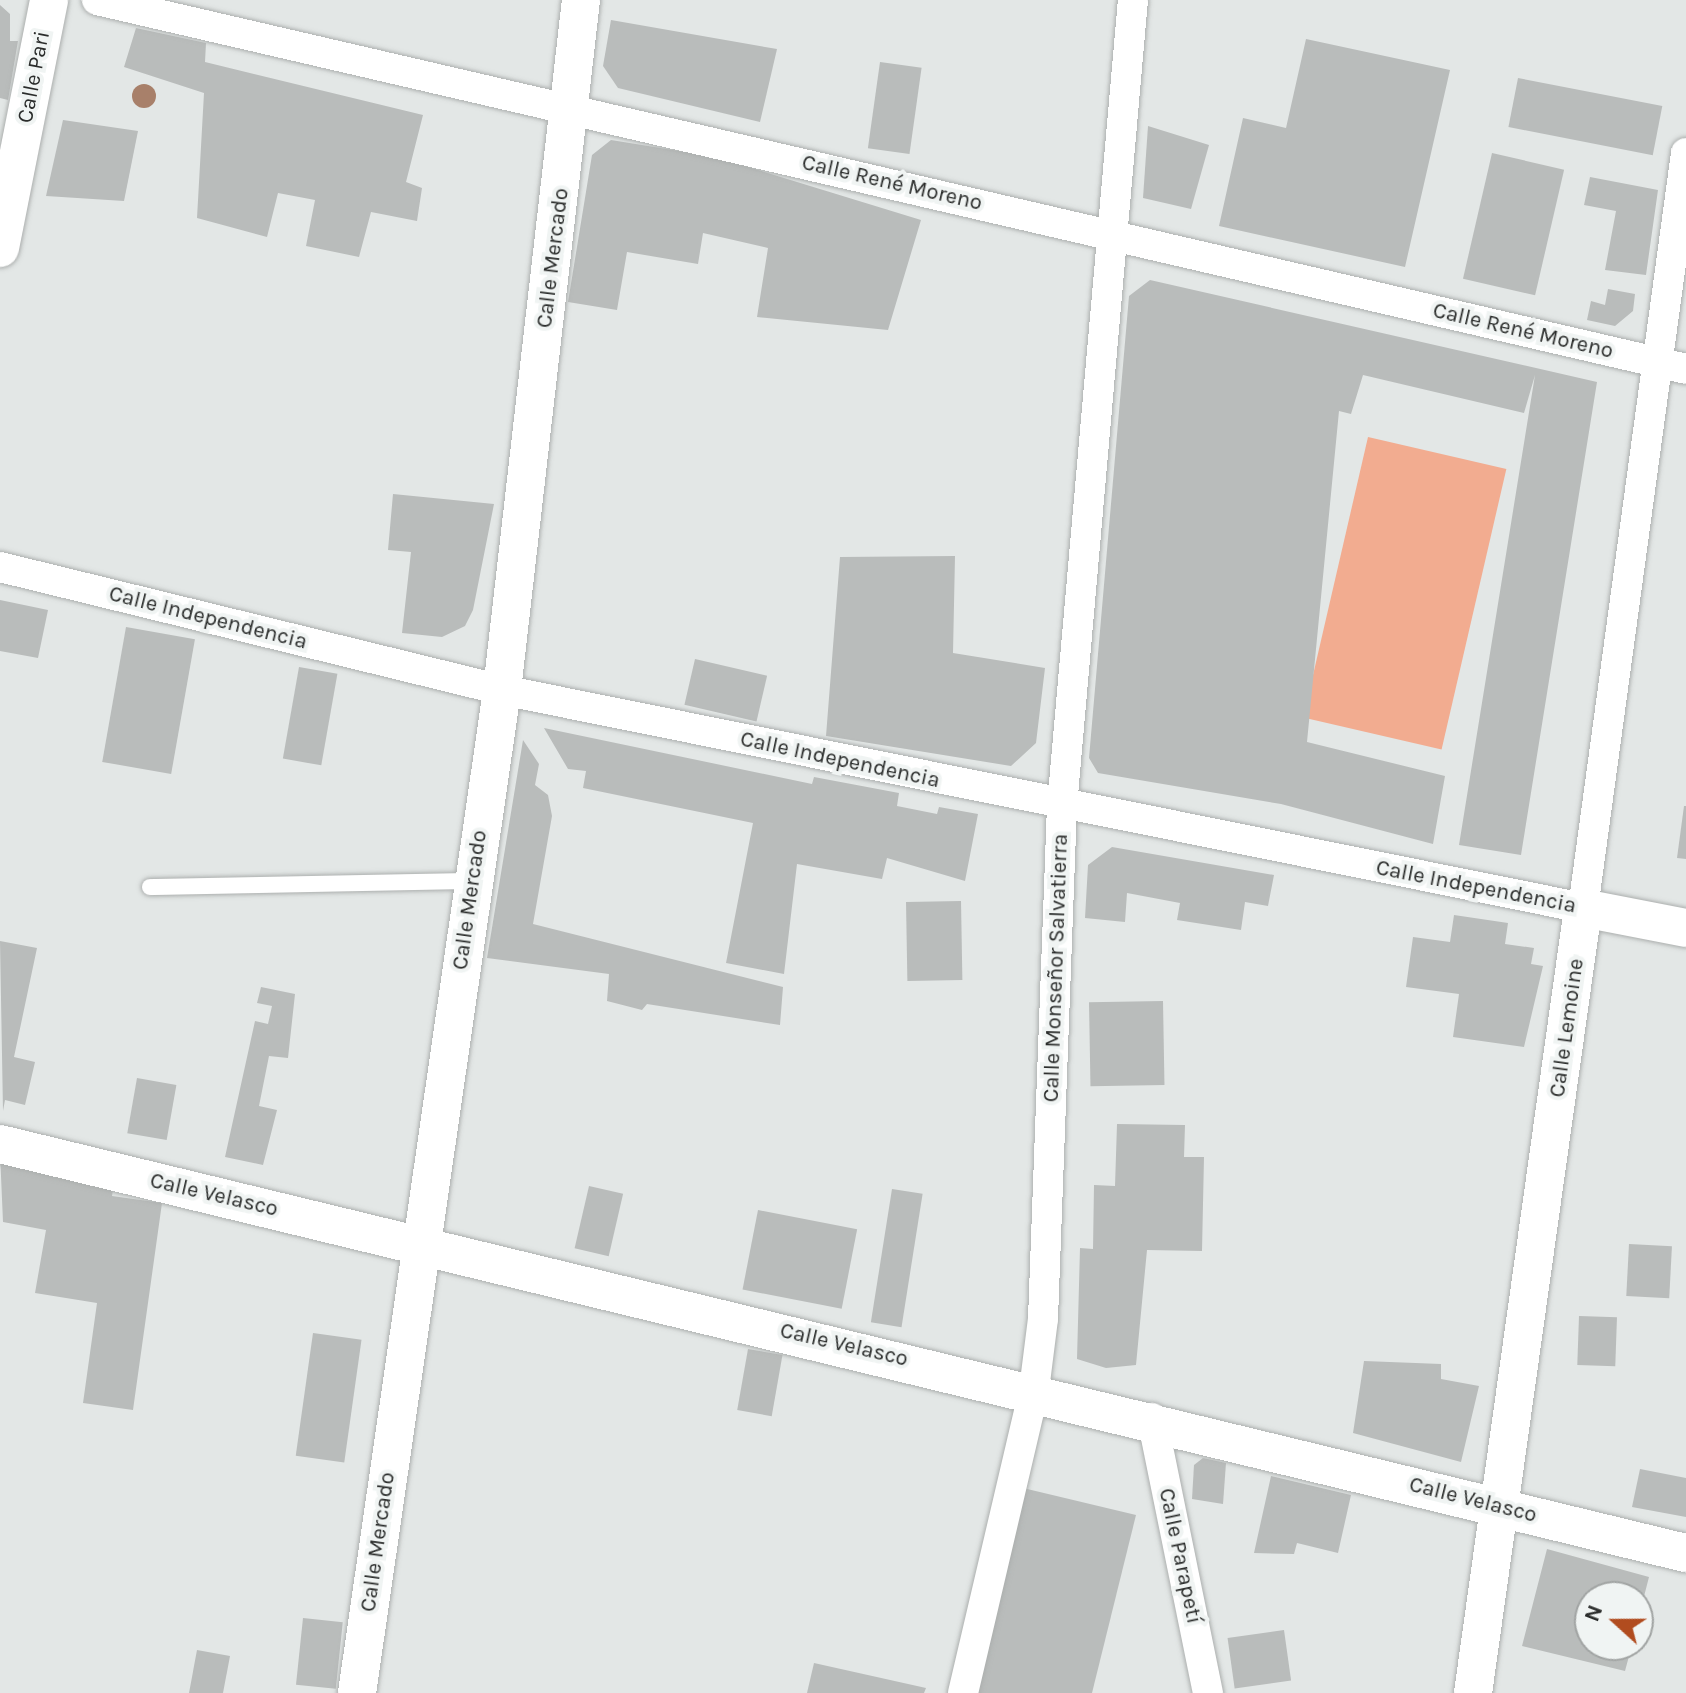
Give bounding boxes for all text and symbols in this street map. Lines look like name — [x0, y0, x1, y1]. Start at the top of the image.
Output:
street label: Calle Pari — [12, 29, 56, 125]
street label: Calle René Moreno — [799, 149, 985, 217]
street label: Calle Mercado — [531, 186, 575, 330]
street label: Calle René Moreno — [1430, 297, 1616, 365]
street label: Calle Independencia — [106, 581, 310, 655]
street label: Calle Independencia — [738, 726, 942, 794]
street label: Calle Mercado — [447, 828, 493, 972]
street label: Calle Monseñor Salvatierra — [1038, 833, 1074, 1103]
street label: Calle Independencia — [1374, 855, 1578, 919]
street label: Calle Lemoine — [1544, 957, 1590, 1099]
street label: Calle Velasco — [147, 1167, 281, 1223]
street label: Calle Velasco — [777, 1317, 911, 1373]
street label: Calle Mercado — [355, 1470, 401, 1614]
street label: Calle Velasco — [1406, 1471, 1540, 1529]
street label: Calle Parapetí — [1153, 1486, 1207, 1626]
north arrow — [1574, 1581, 1654, 1661]
text: N — [1578, 1601, 1608, 1625]

